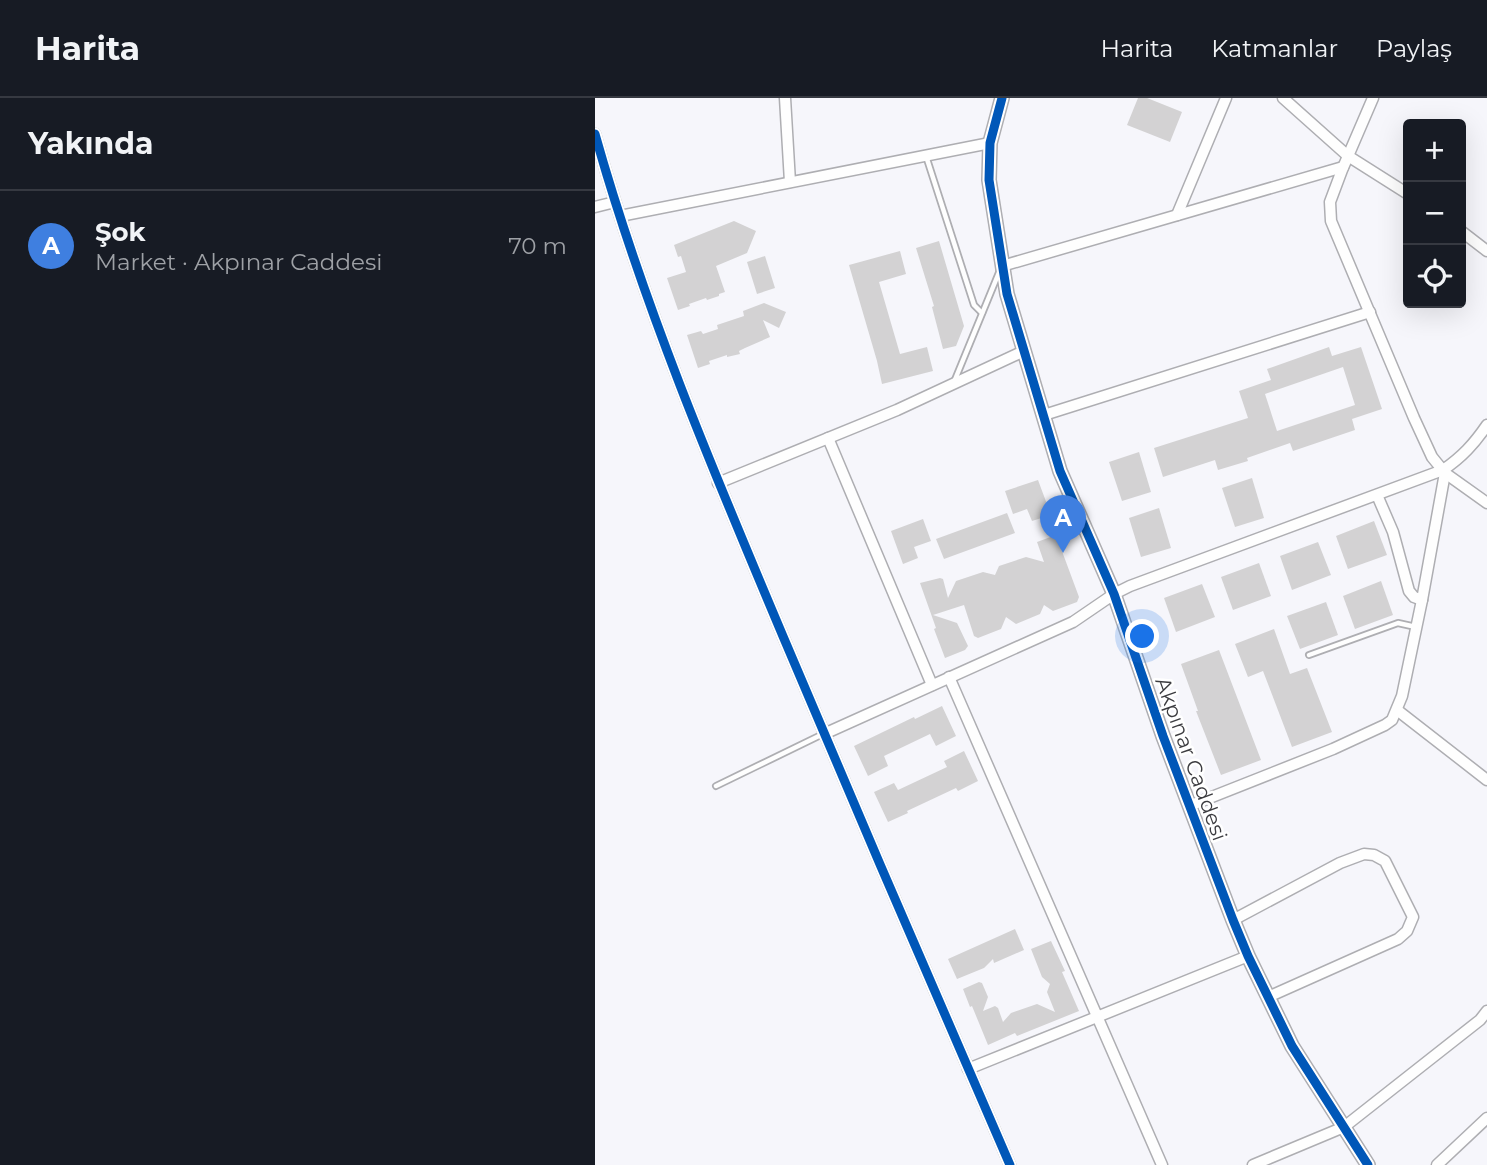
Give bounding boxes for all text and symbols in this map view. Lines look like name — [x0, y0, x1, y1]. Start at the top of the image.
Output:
text: Harita — [35, 28, 140, 68]
text: Harita — [1101, 34, 1173, 63]
text: Katmanlar — [1211, 34, 1338, 63]
text: Paylaş — [1376, 34, 1452, 63]
map controls — [1403, 119, 1466, 308]
button: + — [1403, 119, 1466, 182]
text: Yakında — [28, 125, 154, 162]
button: − — [1403, 182, 1466, 245]
text: Şok — [95, 216, 146, 248]
text: A — [42, 232, 60, 260]
text: 70 m — [508, 232, 567, 260]
button: locate — [1403, 245, 1466, 308]
text: Market · Akpınar Caddesi — [95, 248, 382, 276]
pin: A — [1040, 495, 1086, 553]
your location — [1125, 619, 1159, 653]
street label: Akpınar Caddesi — [1150, 674, 1233, 844]

